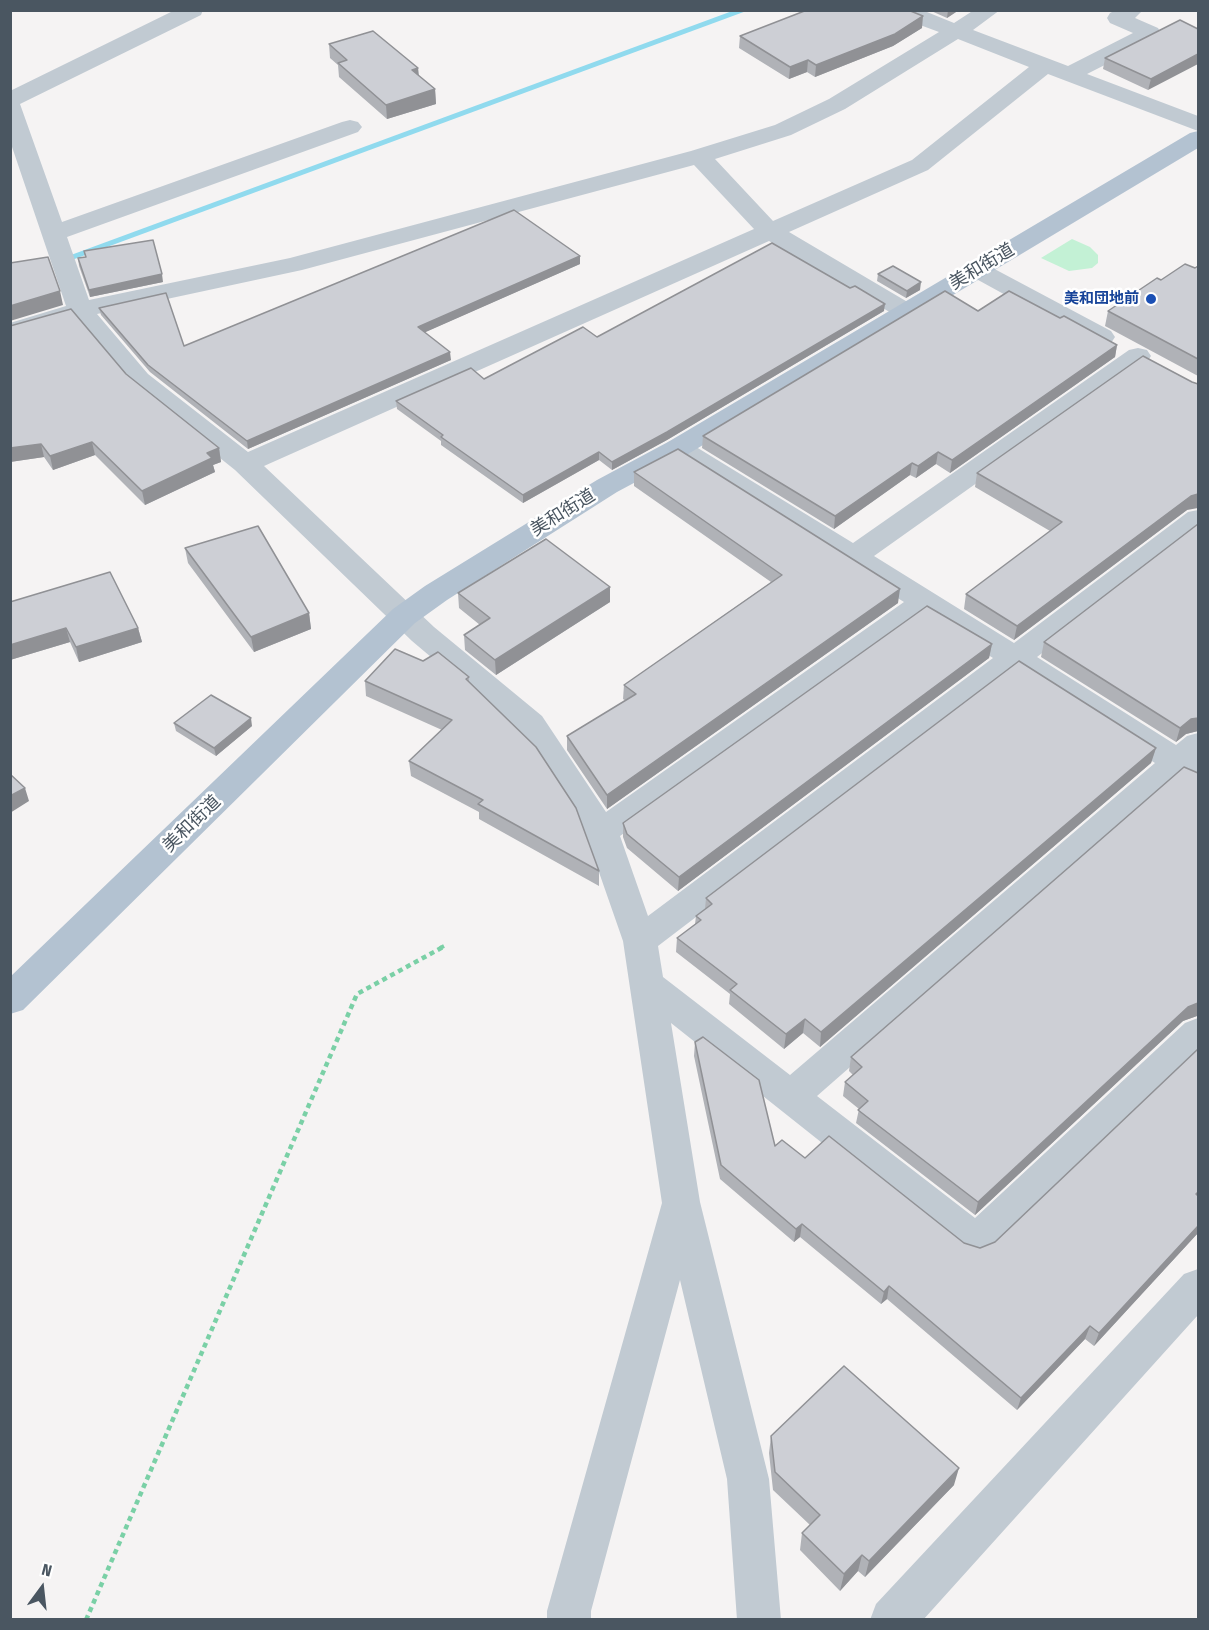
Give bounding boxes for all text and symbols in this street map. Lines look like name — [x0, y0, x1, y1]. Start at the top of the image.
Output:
street label: 美和街道 — [946, 239, 1018, 295]
place label: 美和団地前 — [1064, 290, 1139, 308]
marker: 美和団地前 — [1144, 292, 1158, 306]
street label: 美和街道 — [527, 485, 599, 541]
street label: 美和街道 — [159, 791, 225, 857]
north arrow — [12, 1558, 72, 1618]
text: N — [40, 1560, 54, 1581]

